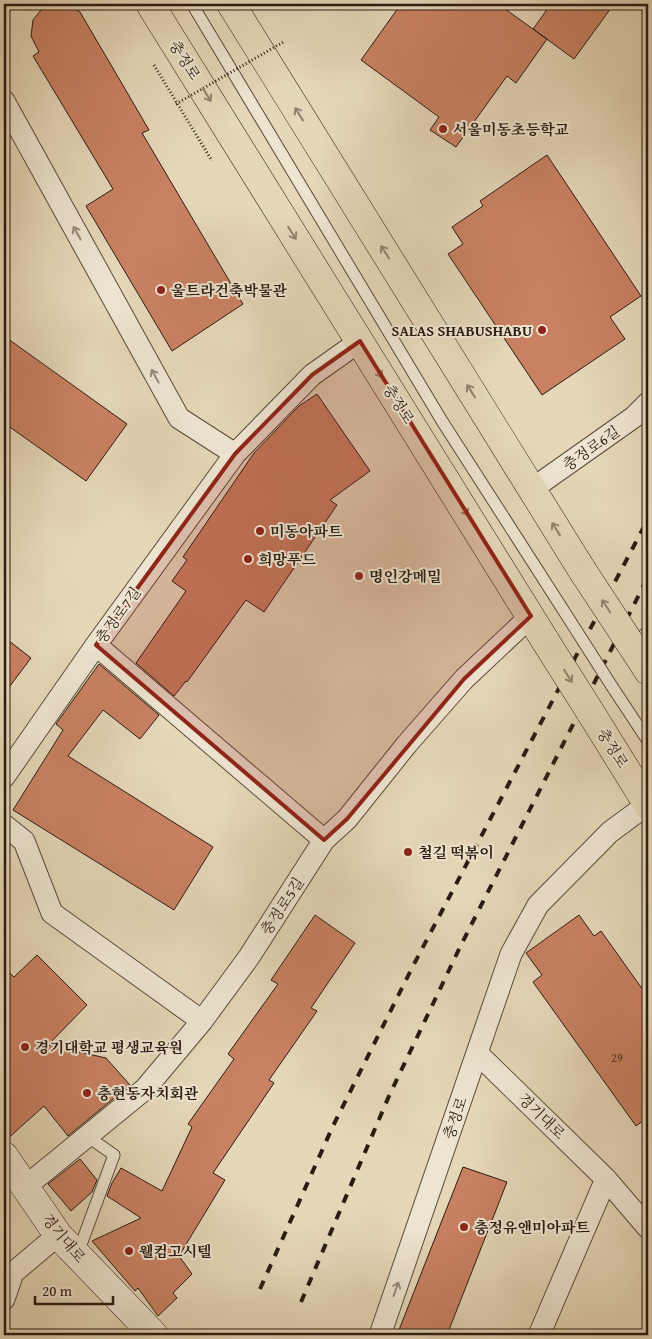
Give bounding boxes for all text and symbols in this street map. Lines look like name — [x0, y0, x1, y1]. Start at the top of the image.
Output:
street label: 충정로 — [165, 36, 206, 84]
one-way arrow — [202, 87, 212, 101]
one-way arrow — [294, 108, 304, 122]
place label: 서울미동초등학교 — [453, 119, 569, 140]
marker: 서울미동초등학교 — [437, 123, 449, 135]
one-way arrow — [288, 225, 298, 239]
one-way arrow — [71, 227, 81, 241]
one-way arrow — [380, 246, 390, 260]
place label: 울트라건축박물관 — [171, 280, 287, 301]
marker: 울트라건축박물관 — [155, 284, 167, 296]
place label: SALAS SHABUSHABU — [392, 320, 532, 341]
marker: SALAS SHABUSHABU — [536, 324, 548, 336]
one-way arrow — [374, 363, 384, 377]
one-way arrow — [150, 368, 160, 383]
street label: 충정로 — [379, 380, 420, 428]
one-way arrow — [465, 384, 475, 398]
street label: 충정로6길 — [558, 421, 624, 475]
one-way arrow — [459, 501, 469, 515]
place label: 미동아파트 — [270, 521, 343, 542]
one-way arrow — [551, 522, 561, 536]
marker: 미동아파트 — [254, 525, 266, 537]
place label: 희망푸드 — [258, 549, 316, 570]
marker: 희망푸드 — [242, 553, 254, 565]
place label: 명인강메밀 — [369, 566, 441, 587]
marker: 명인강메밀 — [353, 570, 365, 582]
street label: 충정로7길 — [90, 582, 146, 648]
one-way arrow — [601, 600, 611, 614]
one-way arrow — [563, 668, 573, 682]
street label: 충정로 — [593, 724, 634, 772]
place label: 철길 떡볶이 — [418, 842, 494, 863]
marker: 철길 떡볶이 — [402, 846, 414, 858]
street label: 충정로5길 — [255, 873, 309, 939]
place label: 경기대학교 평생교육원 — [35, 1037, 183, 1058]
marker: 경기대학교 평생교육원 — [19, 1041, 31, 1053]
house number: 29 — [611, 1049, 623, 1066]
place label: 충현동자치회관 — [97, 1083, 199, 1104]
marker: 충현동자치회관 — [81, 1087, 93, 1099]
street label: 경기대로 — [514, 1088, 571, 1144]
street label: 충정로 — [438, 1094, 472, 1142]
street label: 경기대로 — [37, 1209, 91, 1267]
place label: 충정유앤미아파트 — [474, 1217, 590, 1238]
marker: 충정유앤미아파트 — [458, 1221, 470, 1233]
place label: 웰컴고시텔 — [139, 1241, 211, 1262]
marker: 웰컴고시텔 — [123, 1245, 135, 1257]
scale bar — [35, 1274, 112, 1306]
text: 20 m — [42, 1280, 73, 1301]
one-way arrow — [392, 1282, 401, 1297]

